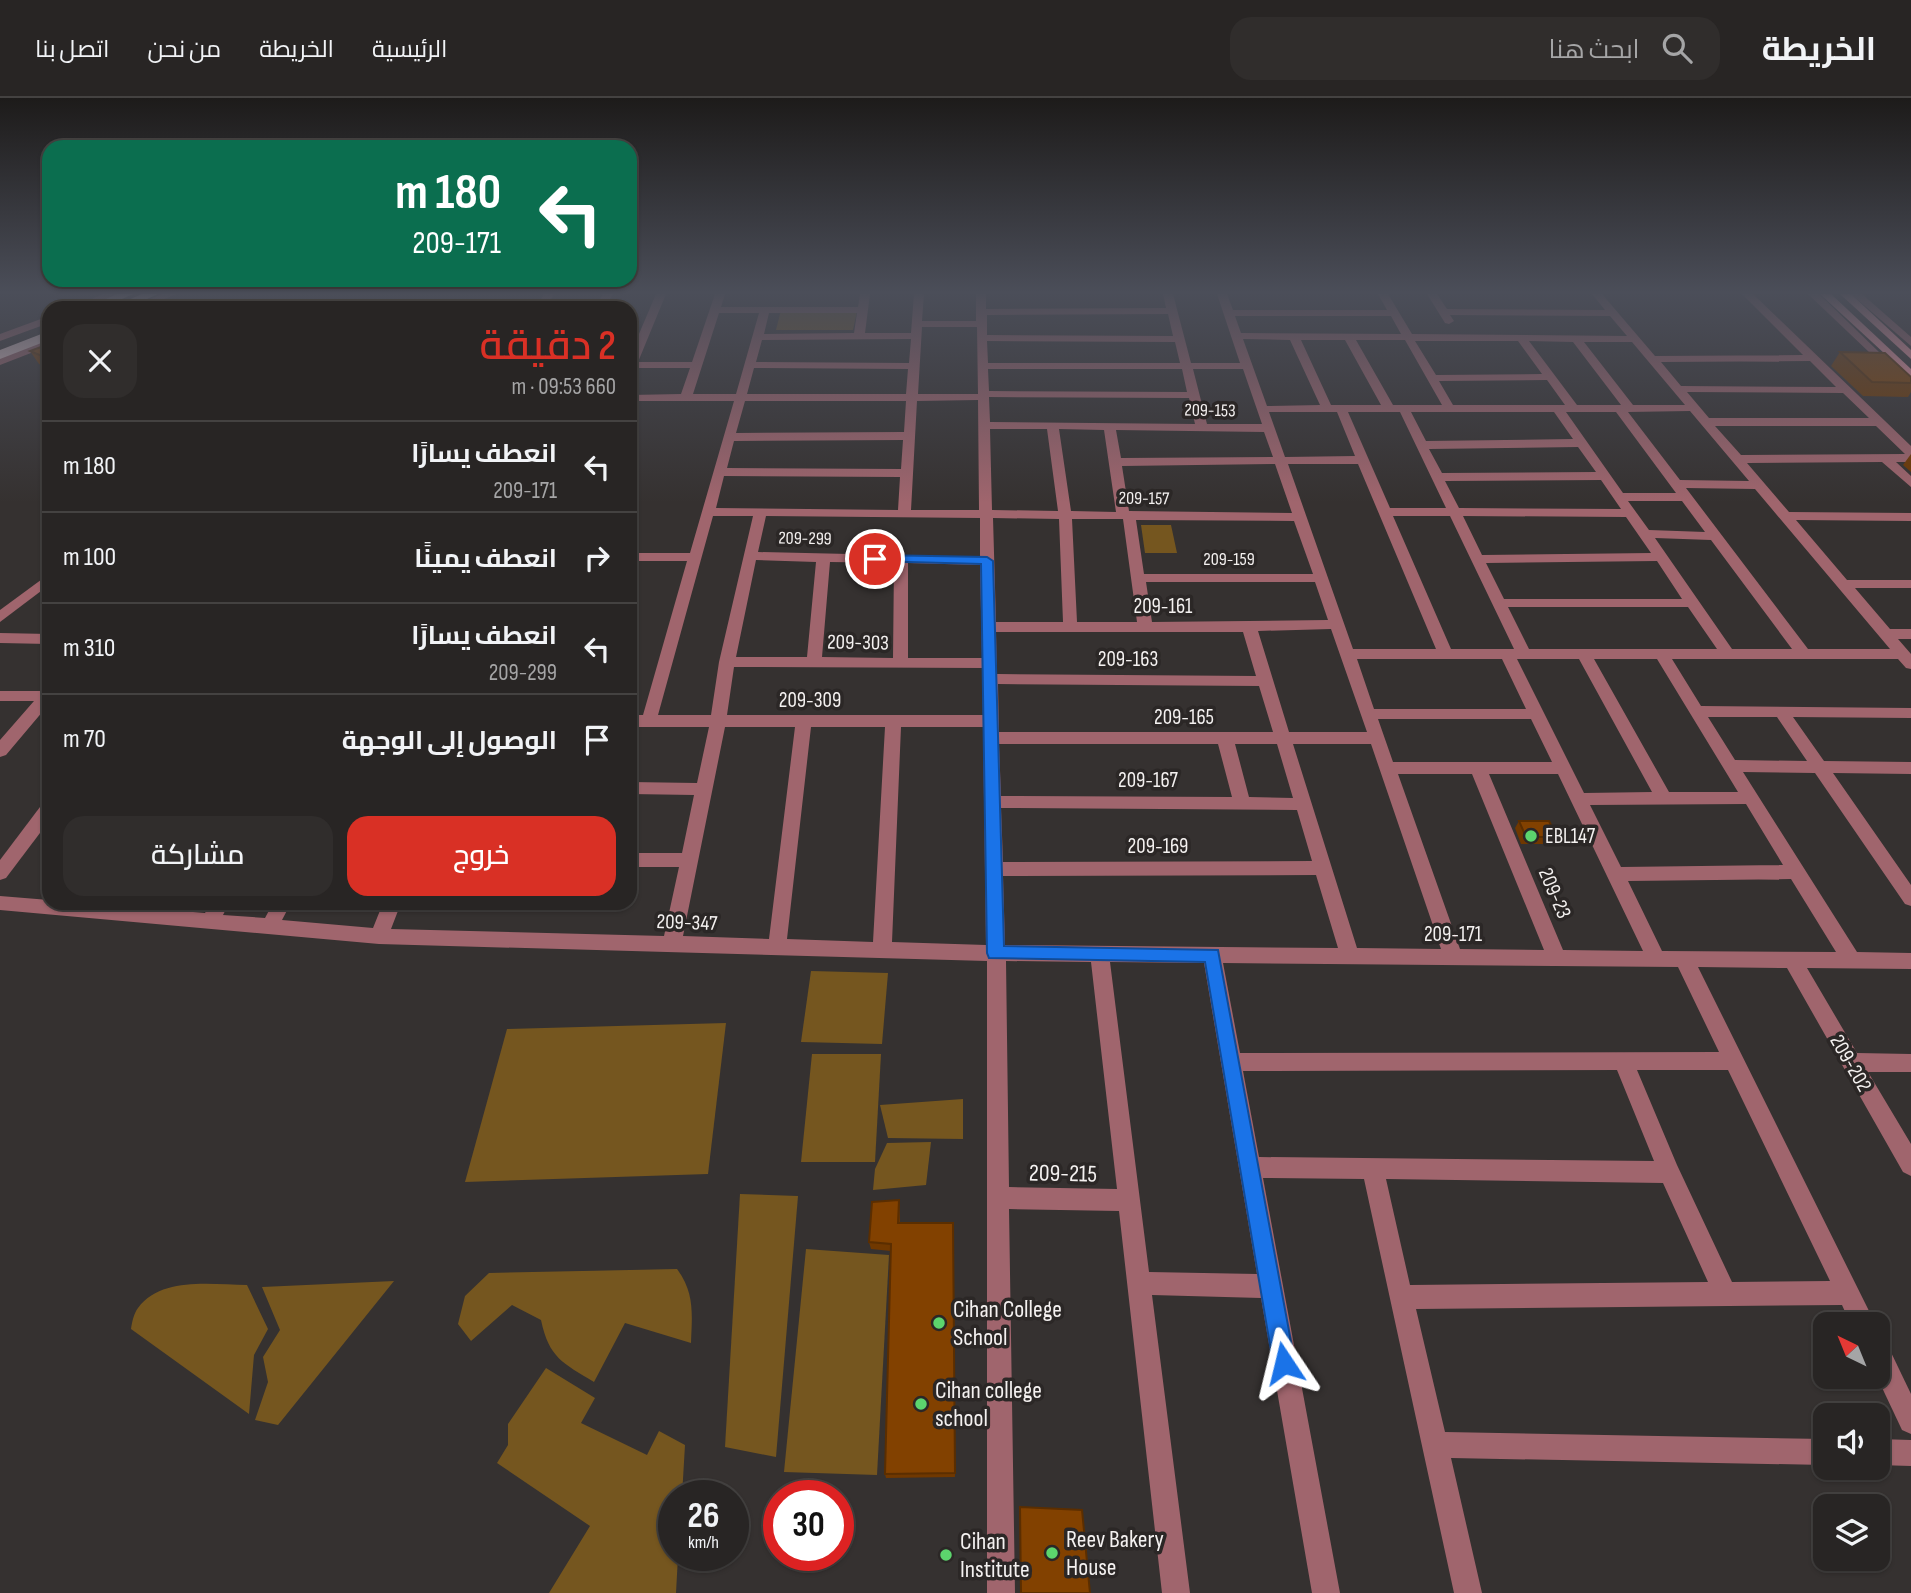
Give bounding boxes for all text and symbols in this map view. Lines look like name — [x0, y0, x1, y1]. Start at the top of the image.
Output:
search box — [1230, 17, 1720, 80]
icon: search — [1658, 29, 1696, 67]
text: الخريطة — [1762, 30, 1876, 70]
text: اتصل بنا — [35, 35, 109, 64]
text: من نحن — [147, 35, 221, 64]
text: الخريطة — [259, 35, 334, 64]
text: الرئيسية — [372, 35, 447, 64]
text: ابحث هنا — [1549, 35, 1640, 66]
text: 180 m — [395, 164, 501, 223]
icon: left — [525, 168, 616, 259]
text: 209-171 — [412, 224, 501, 263]
text: 2 دقيقة — [480, 321, 616, 372]
button: close — [63, 324, 137, 398]
text: 660 m · 09:53 — [512, 373, 616, 401]
street label: 209-153 — [1184, 400, 1236, 421]
text: انعطف يسارًا — [411, 439, 557, 470]
icon: left — [578, 448, 616, 486]
text: 180 m — [63, 451, 116, 482]
text: 209-171 — [493, 477, 557, 505]
street label: 209-157 — [1118, 488, 1170, 509]
street label: 209-299 — [778, 528, 832, 549]
pin — [845, 529, 905, 589]
icon: right — [578, 539, 616, 577]
icon: arrive — [856, 540, 894, 578]
text: 100 m — [63, 542, 116, 573]
text: انعطف يمينًا — [414, 544, 557, 575]
street label: 209-159 — [1203, 549, 1255, 570]
street label: 209-161 — [1134, 594, 1193, 619]
text: انعطف يسارًا — [411, 621, 557, 652]
street label: 209-303 — [827, 629, 889, 656]
icon: left — [578, 630, 616, 668]
text: 310 m — [63, 633, 115, 664]
street label: 209-163 — [1098, 647, 1158, 672]
text: 209-299 — [489, 659, 557, 687]
street label: 209-309 — [779, 688, 841, 713]
street label: 209-165 — [1154, 705, 1214, 730]
icon: arrive — [578, 721, 616, 759]
text: 70 m — [63, 724, 106, 755]
text: الوصول إلى الوجهة — [342, 726, 557, 757]
street label: 209-167 — [1118, 768, 1179, 793]
button: مشاركة — [63, 816, 333, 896]
button: خروج — [347, 816, 616, 896]
place label: EBL147 — [1545, 824, 1596, 849]
marker: EBL147 — [1523, 828, 1539, 844]
street label: 209-169 — [1128, 834, 1188, 859]
street label: 209-23 — [1533, 864, 1576, 922]
street label: 209-347 — [656, 909, 718, 936]
street label: 209-171 — [1424, 922, 1483, 947]
street label: 209-202 — [1824, 1030, 1877, 1096]
street label: 209-215 — [1029, 1158, 1097, 1189]
place label: Cihan College School — [953, 1295, 1062, 1352]
north arrow — [1813, 1312, 1890, 1390]
map controls — [1813, 1312, 1890, 1571]
marker: Cihan College School — [931, 1315, 947, 1331]
position arrow — [1247, 1326, 1321, 1400]
place label: Cihan college school — [935, 1376, 1042, 1433]
marker: Cihan college school — [913, 1396, 929, 1412]
button: sound — [1813, 1403, 1890, 1480]
speed limit sign: 30 — [763, 1480, 854, 1571]
button: layers — [1813, 1494, 1890, 1571]
text: 26 — [688, 1495, 719, 1538]
place label: Reev Bakery House — [1066, 1525, 1164, 1582]
place label: Cihan Institute — [960, 1527, 1030, 1584]
text: km/h — [688, 1532, 719, 1553]
marker: Reev Bakery House — [1044, 1545, 1060, 1561]
marker: Cihan Institute — [938, 1547, 954, 1563]

